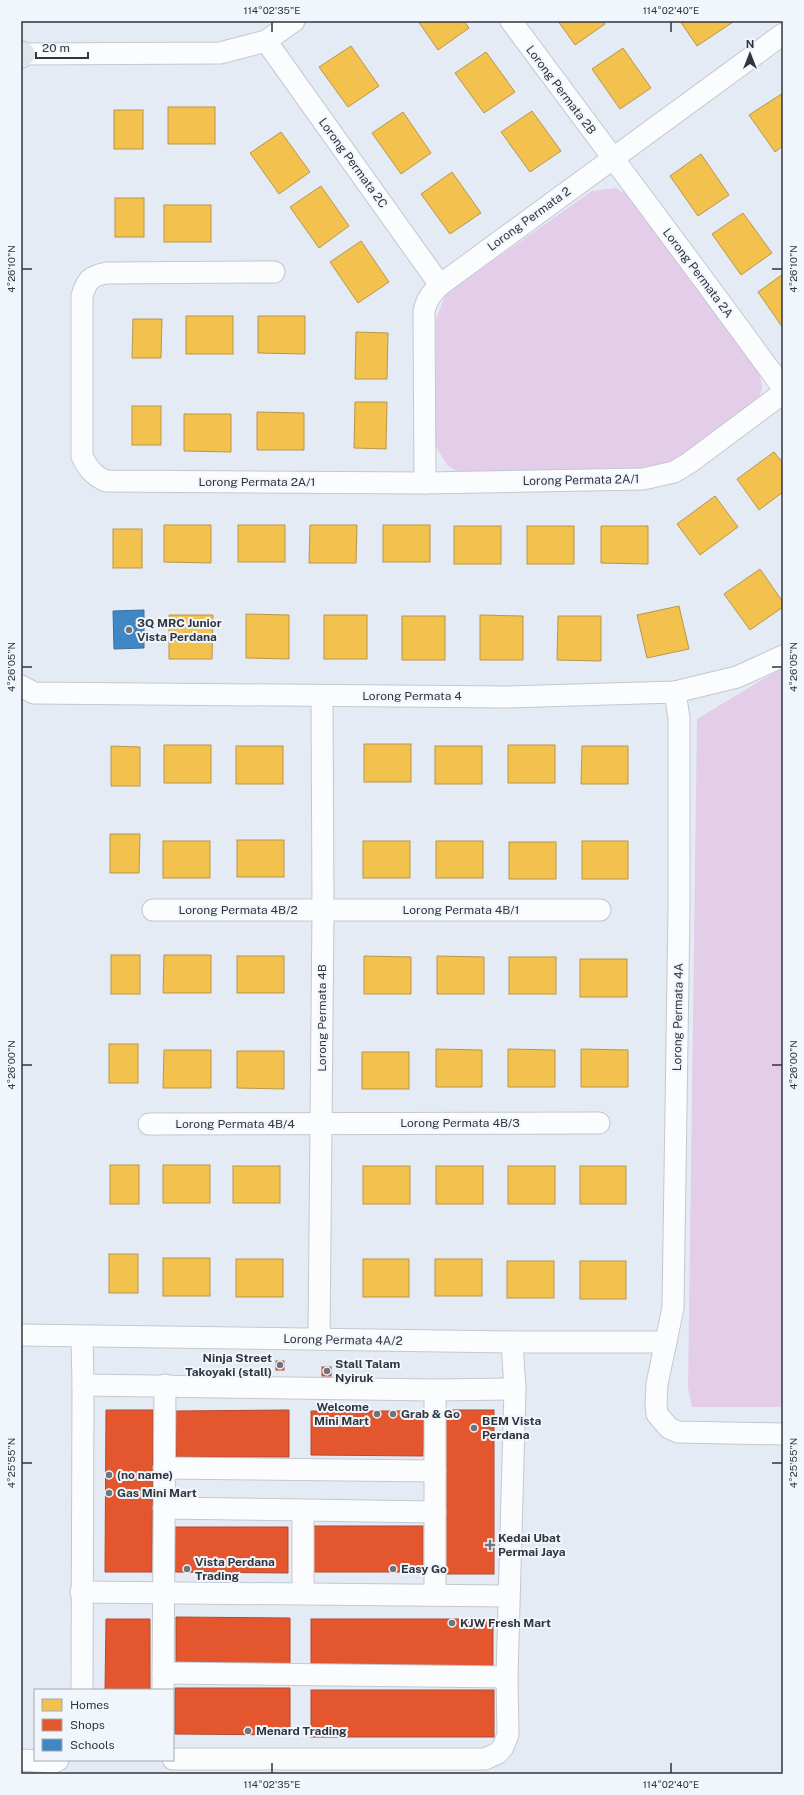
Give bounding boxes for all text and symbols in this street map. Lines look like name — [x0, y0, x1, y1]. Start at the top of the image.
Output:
text: 114°02'35"E — [244, 4, 300, 16]
text: 114°02'40"E — [643, 4, 699, 16]
scale bar — [36, 34, 88, 60]
north arrow — [730, 34, 770, 74]
text: N — [746, 38, 754, 50]
text: 20 m — [42, 41, 70, 55]
street label: Lorong Permata 2B — [523, 43, 599, 137]
street label: Lorong Permata 2C — [316, 115, 390, 211]
street label: Lorong Permata 2 — [485, 184, 573, 254]
street label: Lorong Permata 2A — [660, 226, 736, 321]
text: 4°26'10"N — [5, 245, 17, 293]
text: 4°26'10"N — [787, 245, 799, 293]
street label: Lorong Permata 2A/1 — [522, 472, 640, 488]
street label: Lorong Permata 2A/1 — [199, 475, 315, 489]
place label: 3Q MRC Junior Vista Perdana — [137, 616, 222, 644]
marker: 3Q MRC Junior Vista Perdana — [124, 625, 134, 635]
text: 4°26'05"N — [5, 642, 17, 692]
text: 4°26'05"N — [787, 642, 799, 692]
street label: Lorong Permata 4 — [362, 689, 462, 703]
street label: Lorong Permata 4B/2 — [178, 903, 298, 917]
street label: Lorong Permata 4B/1 — [403, 903, 519, 917]
street label: Lorong Permata 4A — [670, 962, 686, 1071]
street label: Lorong Permata 4B — [315, 964, 329, 1072]
text: 4°26'00"N — [5, 1040, 17, 1090]
text: 4°26'00"N — [787, 1040, 799, 1090]
street label: Lorong Permata 4B/3 — [400, 1116, 520, 1130]
street label: Lorong Permata 4B/4 — [175, 1117, 295, 1131]
street label: Lorong Permata 4A/2 — [283, 1332, 403, 1348]
place label: Ninja Street Takoyaki (stall) — [185, 1351, 272, 1379]
place label: Stall Talam Nyiruk — [335, 1357, 400, 1385]
marker: Ninja Street Takoyaki (stall) — [275, 1360, 285, 1370]
marker: Stall Talam Nyiruk — [322, 1366, 332, 1376]
place label: Welcome Mini Mart — [314, 1400, 369, 1428]
place label: Grab & Go — [401, 1407, 460, 1421]
marker: Welcome Mini Mart — [372, 1409, 382, 1419]
marker: Grab & Go — [388, 1409, 398, 1419]
place label: BEM Vista Perdana — [482, 1414, 541, 1442]
marker: BEM Vista Perdana — [469, 1423, 479, 1433]
text: 4°25'55"N — [5, 1438, 17, 1488]
text: 4°25'55"N — [787, 1438, 799, 1488]
place label: (no name) — [117, 1468, 173, 1482]
marker: (no name) — [104, 1470, 114, 1480]
place label: Gas Mini Mart — [117, 1486, 197, 1500]
marker: Gas Mini Mart — [104, 1488, 114, 1498]
place label: Kedai Ubat Permai Jaya — [498, 1531, 566, 1559]
marker: Kedai Ubat Permai Jaya — [485, 1540, 495, 1550]
place label: Vista Perdana Trading — [195, 1555, 275, 1583]
place label: Easy Go — [401, 1562, 447, 1576]
marker: Vista Perdana Trading — [182, 1564, 192, 1574]
marker: Easy Go — [388, 1564, 398, 1574]
place label: KJW Fresh Mart — [460, 1616, 551, 1630]
marker: KJW Fresh Mart — [447, 1618, 457, 1628]
legend — [34, 1689, 174, 1761]
text: Homes — [70, 1698, 109, 1712]
text: Shops — [70, 1718, 105, 1732]
place label: Menard Trading — [256, 1724, 347, 1738]
marker: Menard Trading — [243, 1726, 253, 1736]
text: Schools — [70, 1738, 115, 1752]
text: 114°02'35"E — [244, 1778, 300, 1790]
text: 114°02'40"E — [643, 1778, 699, 1790]

